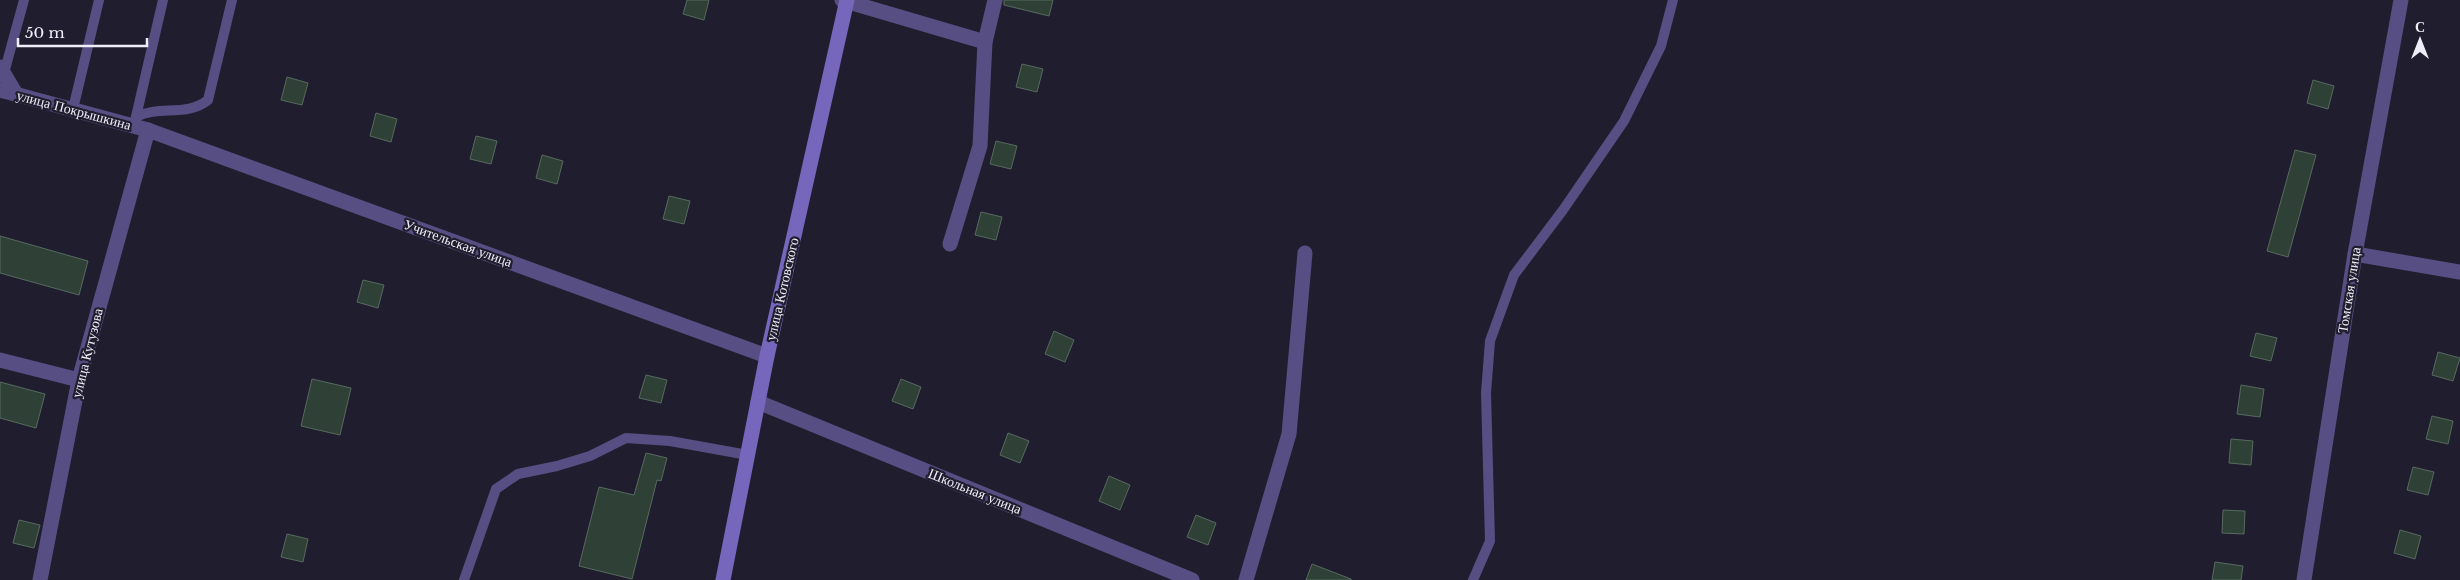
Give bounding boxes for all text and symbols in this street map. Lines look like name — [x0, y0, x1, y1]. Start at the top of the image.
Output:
scale bar — [18, 15, 146, 47]
north arrow — [2395, 15, 2445, 65]
text: С — [2415, 18, 2425, 36]
text: 50 m — [25, 23, 65, 42]
street label: улица Покрышкина — [15, 86, 134, 134]
street label: Учительская улица — [401, 215, 515, 271]
street label: улица Котовского — [761, 236, 803, 342]
street label: Томская улица — [2333, 245, 2365, 334]
street label: улица Кутузова — [67, 305, 107, 400]
street label: Школьная улица — [926, 464, 1025, 518]

